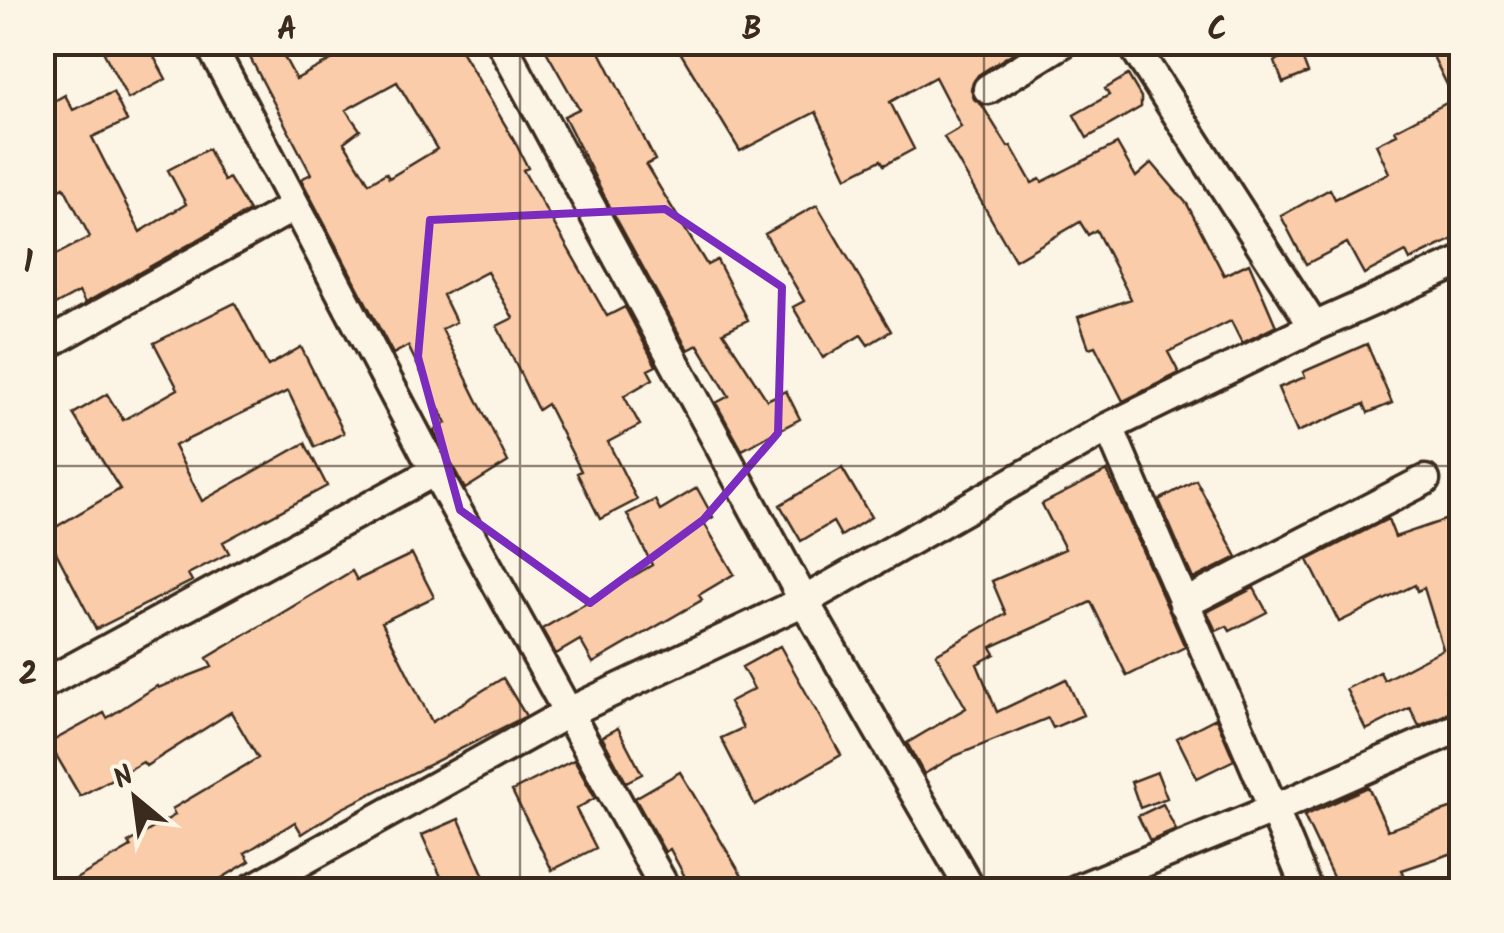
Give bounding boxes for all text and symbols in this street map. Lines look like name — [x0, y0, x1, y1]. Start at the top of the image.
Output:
text: A — [277, 5, 297, 56]
text: B — [742, 5, 762, 56]
text: C — [1207, 5, 1227, 56]
text: 1 — [23, 238, 33, 289]
text: 2 — [19, 650, 37, 701]
north arrow — [85, 748, 185, 848]
text: N — [105, 754, 143, 802]

